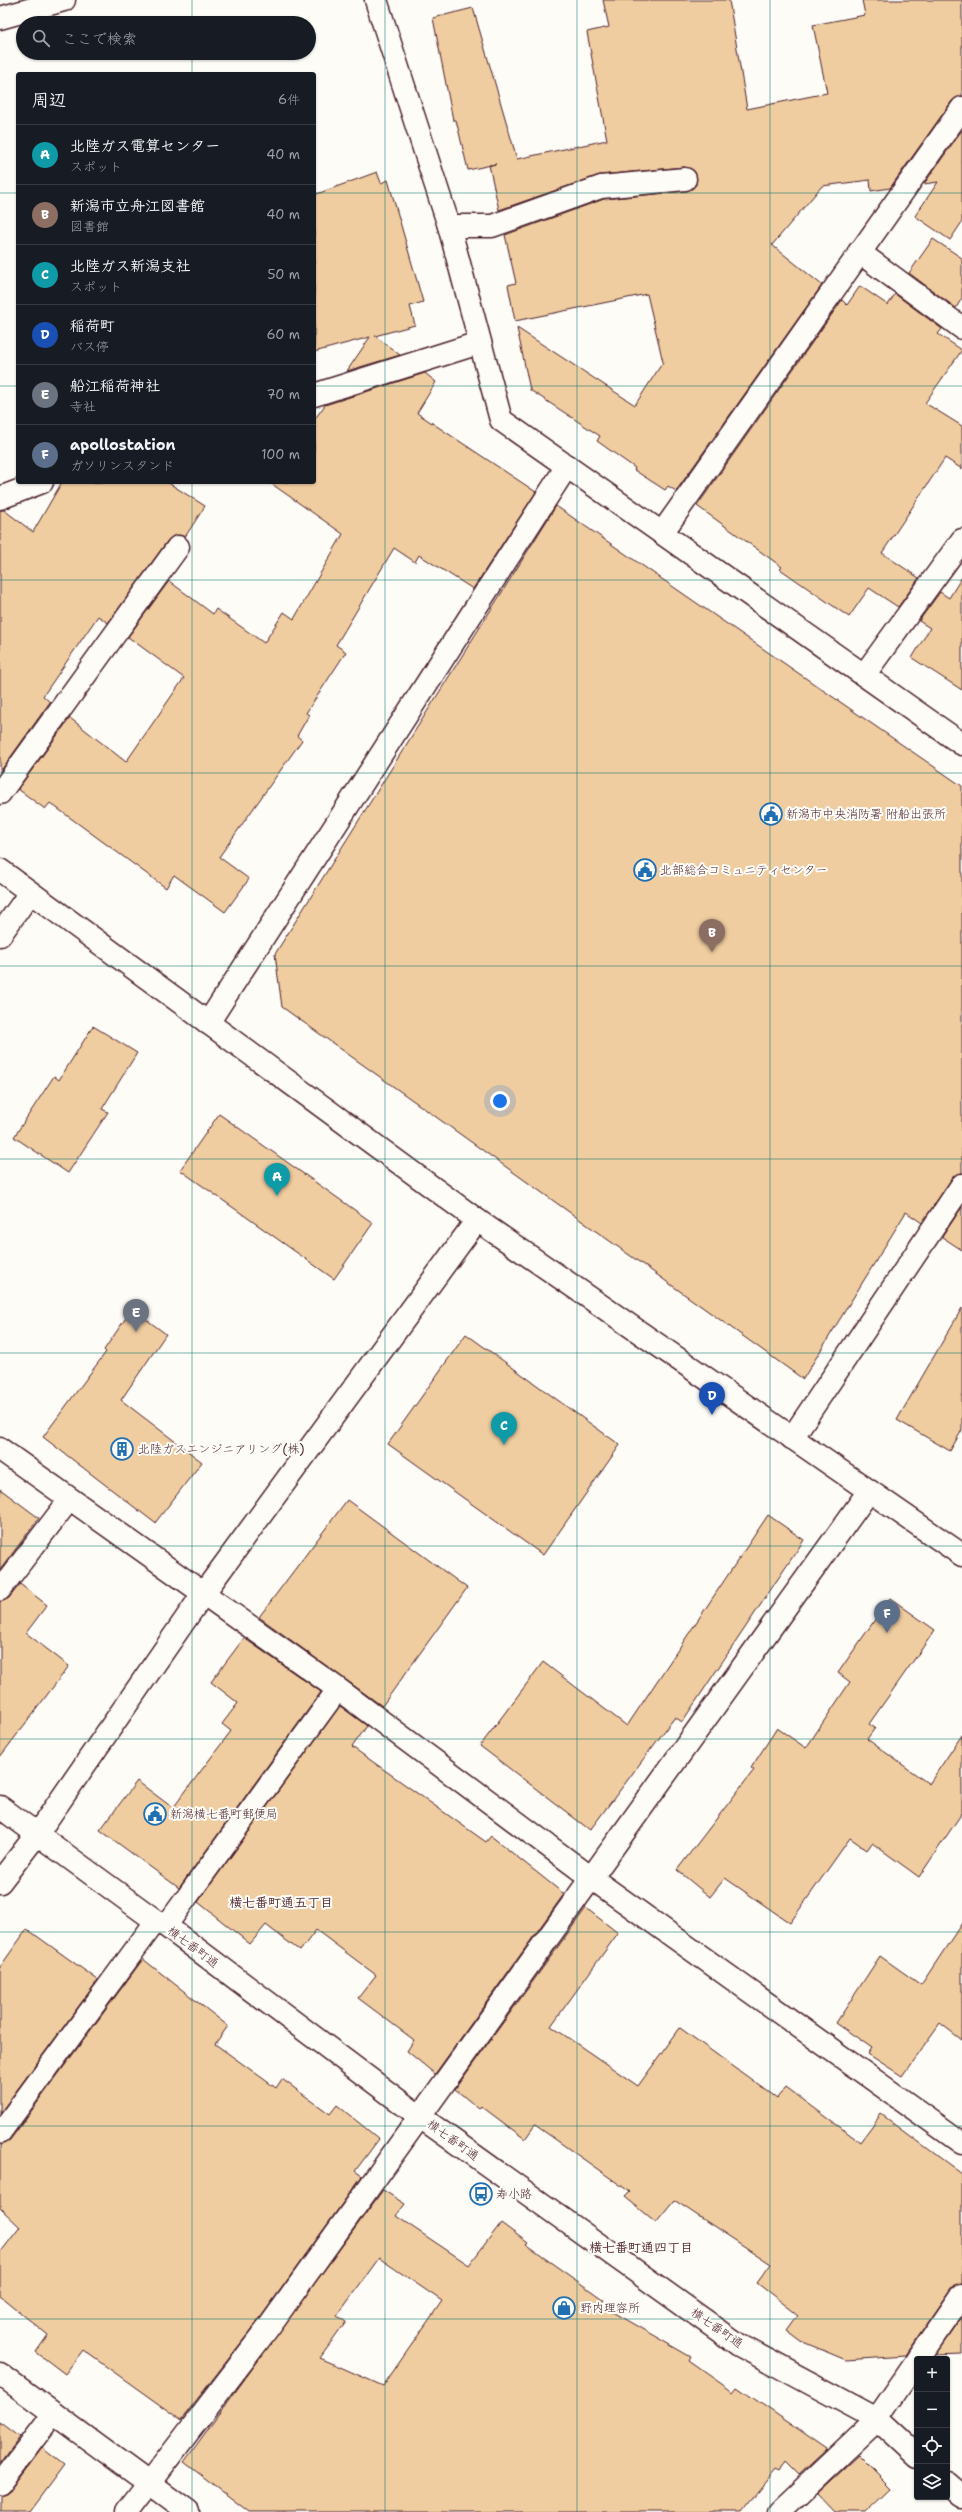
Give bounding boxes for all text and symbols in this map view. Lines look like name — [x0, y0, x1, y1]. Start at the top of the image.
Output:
search box — [16, 16, 316, 60]
icon: search — [30, 27, 52, 49]
text: ここで検索 — [62, 29, 137, 49]
text: 周辺 — [32, 89, 66, 111]
text: 6件 — [278, 91, 300, 108]
text: 北陸ガス電算センター — [70, 136, 220, 156]
text: A — [40, 146, 50, 163]
text: 40 m — [266, 146, 300, 163]
text: スポット — [70, 158, 122, 175]
text: 新潟市立舟江図書館 — [70, 196, 205, 216]
text: B — [41, 206, 49, 223]
text: 40 m — [266, 206, 300, 223]
text: 図書館 — [70, 218, 109, 235]
text: 北陸ガス新潟支社 — [70, 256, 190, 276]
text: C — [41, 266, 49, 283]
text: 50 m — [267, 266, 300, 283]
text: スポット — [70, 278, 122, 295]
text: 稲荷町 — [70, 316, 115, 336]
text: D — [40, 326, 50, 343]
text: 60 m — [267, 326, 300, 343]
text: バス停 — [70, 338, 109, 355]
text: 船江稲荷神社 — [70, 376, 160, 396]
text: E — [41, 386, 49, 403]
text: 70 m — [266, 386, 300, 403]
text: 寺社 — [70, 398, 96, 415]
text: apollostation — [70, 435, 175, 455]
text: F — [41, 446, 49, 463]
text: 100 m — [261, 446, 300, 463]
text: ガソリンスタンド — [70, 457, 174, 474]
public building icon: 新潟市中央消防署 附船出張所 — [758, 801, 784, 827]
place label: 新潟市中央消防署 附船出張所 — [786, 806, 946, 822]
public building icon: 北部総合コミュニティセンター — [632, 857, 658, 883]
place label: 北部総合コミュニティセンター — [660, 862, 828, 878]
pin: B — [699, 919, 725, 952]
your location — [490, 1091, 510, 1111]
pin: A — [264, 1163, 290, 1196]
pin: E — [123, 1299, 149, 1332]
pin: D — [699, 1382, 725, 1415]
pin: C — [491, 1412, 517, 1445]
building icon: 北陸ガスエンジニアリング(株) — [109, 1436, 135, 1462]
place label: 北陸ガスエンジニアリング(株) — [138, 1441, 304, 1457]
pin: F — [874, 1600, 900, 1633]
public building icon: 新潟横七番町郵便局 — [142, 1801, 168, 1827]
place label: 新潟横七番町郵便局 — [170, 1806, 278, 1822]
district label: 横七番町通五丁目 — [229, 1894, 333, 1911]
street label: 横七番町通 — [164, 1923, 222, 1971]
street label: 横七番町通 — [424, 2116, 482, 2164]
bus stop icon: 寿小路 — [468, 2181, 494, 2207]
place label: 寿小路 — [496, 2186, 532, 2202]
district label: 横七番町通四丁目 — [589, 2239, 693, 2256]
shop icon: 野内理容所 — [551, 2295, 577, 2321]
place label: 野内理容所 — [580, 2300, 640, 2316]
street label: 横七番町通 — [688, 2304, 746, 2352]
map controls — [914, 2356, 950, 2500]
button: + — [914, 2356, 950, 2392]
button: − — [914, 2392, 950, 2428]
button: locate — [914, 2428, 950, 2464]
button: layers — [914, 2464, 950, 2500]

